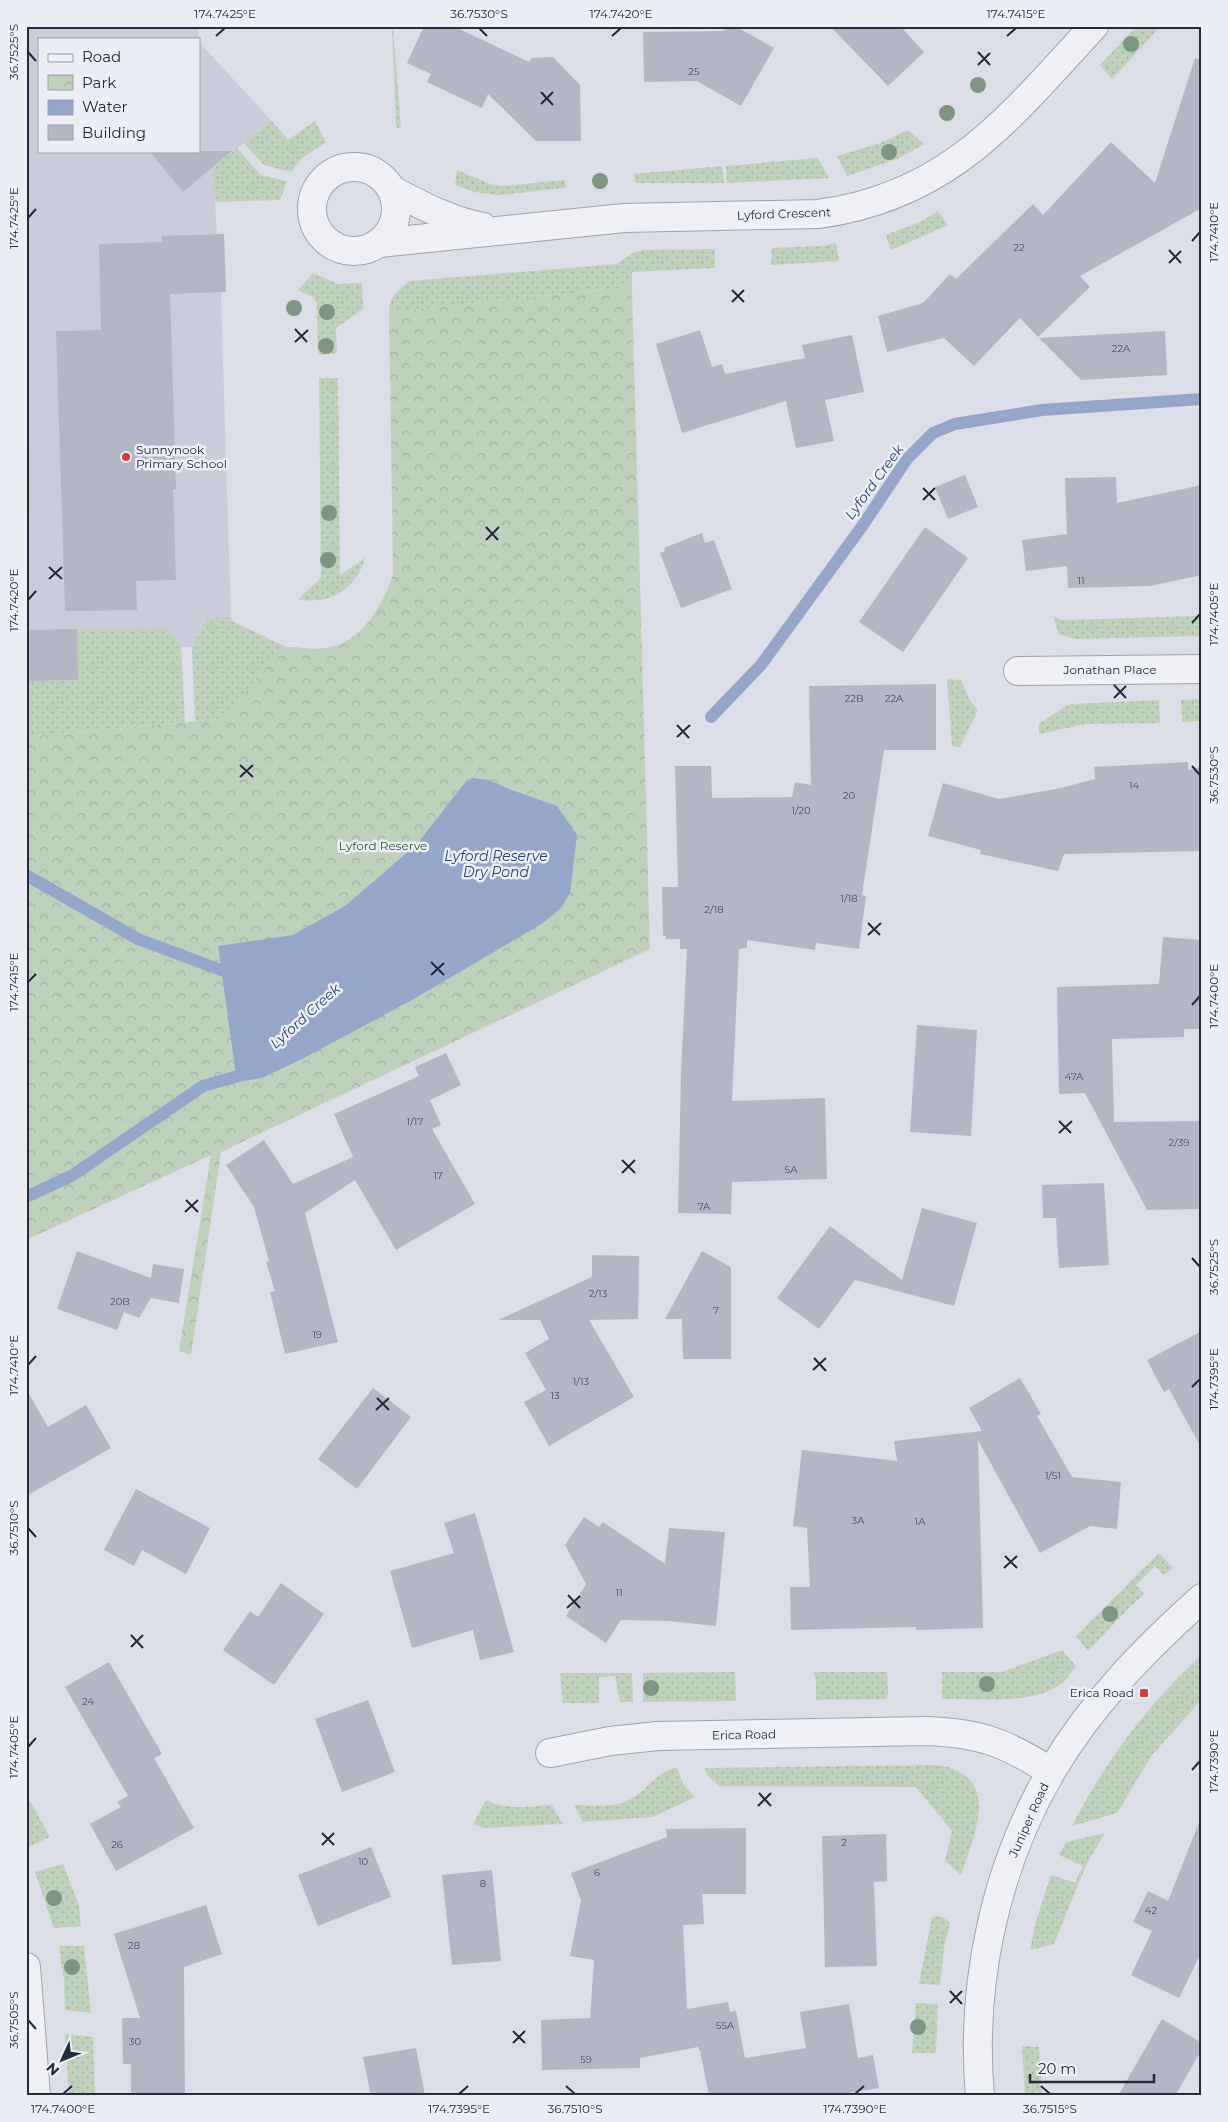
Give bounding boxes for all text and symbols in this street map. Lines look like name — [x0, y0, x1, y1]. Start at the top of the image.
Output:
text: 174.7425°E — [194, 6, 256, 21]
text: 36.7530°S — [450, 6, 508, 21]
text: 174.7420°E — [589, 6, 653, 21]
text: 174.7415°E — [986, 6, 1046, 21]
text: 36.7525°S — [6, 24, 21, 80]
legend — [38, 38, 200, 152]
text: Road — [82, 47, 121, 66]
house number: 25 — [688, 65, 700, 78]
text: Park — [82, 73, 116, 92]
text: Water — [82, 97, 128, 116]
text: Building — [82, 123, 146, 142]
text: 174.7425°E — [6, 187, 21, 249]
text: 174.7410°E — [1206, 202, 1221, 262]
street label: Lyford Crescent — [737, 204, 831, 223]
house number: 22 — [1013, 241, 1025, 254]
house number: 22A — [1112, 342, 1131, 355]
water label: Lyford Creek — [841, 440, 908, 523]
place label: Sunnynook Primary School — [136, 442, 227, 471]
marker: Sunnynook Primary School — [120, 451, 132, 463]
text: 174.7420°E — [6, 568, 21, 632]
house number: 11 — [1077, 574, 1085, 587]
text: 174.7405°E — [1206, 582, 1221, 646]
street label: Jonathan Place — [1063, 662, 1156, 677]
house number: 22B — [845, 692, 863, 705]
house number: 22A — [885, 692, 904, 705]
text: 36.7530°S — [1206, 746, 1221, 804]
house number: 14 — [1129, 779, 1139, 792]
house number: 20 — [843, 789, 856, 802]
house number: 1/20 — [791, 804, 811, 817]
park label: Lyford Reserve — [339, 838, 427, 853]
water label: Lyford Reserve Dry Pond — [444, 847, 548, 881]
house number: 1/18 — [840, 892, 858, 905]
house number: 2/18 — [704, 903, 724, 916]
text: 174.7415°E — [6, 952, 21, 1012]
text: 174.7400°E — [1206, 964, 1221, 1028]
water label: Lyford Creek — [266, 979, 344, 1052]
house number: 47A — [1065, 1070, 1084, 1083]
house number: 1/17 — [407, 1115, 423, 1128]
house number: 2/39 — [1169, 1136, 1189, 1149]
house number: 5A — [785, 1163, 798, 1176]
house number: 17 — [433, 1169, 443, 1182]
house number: 7A — [698, 1200, 711, 1213]
text: 36.7525°S — [1206, 1239, 1221, 1295]
house number: 2/13 — [589, 1287, 608, 1300]
house number: 20B — [110, 1295, 130, 1308]
house number: 7 — [713, 1304, 719, 1317]
house number: 19 — [312, 1328, 322, 1341]
text: 174.7410°E — [6, 1335, 21, 1395]
text: 174.7395°E — [1206, 1348, 1221, 1410]
house number: 1/13 — [573, 1375, 590, 1388]
house number: 13 — [550, 1389, 560, 1402]
house number: 1/51 — [1045, 1469, 1061, 1482]
text: 36.7510°S — [6, 1500, 21, 1556]
house number: 3A — [852, 1514, 865, 1527]
house number: 1A — [915, 1515, 926, 1528]
house number: 11 — [615, 1586, 623, 1599]
place label: Erica Road — [1070, 1685, 1134, 1700]
marker: Erica Road — [1138, 1687, 1150, 1699]
house number: 24 — [82, 1695, 94, 1708]
text: 174.7405°E — [6, 1715, 21, 1779]
street label: Erica Road — [712, 1726, 776, 1743]
text: 174.7390°E — [1206, 1729, 1221, 1793]
street label: Juniper Road — [1005, 1780, 1052, 1860]
house number: 2 — [841, 1836, 847, 1849]
house number: 26 — [111, 1838, 123, 1851]
house number: 10 — [358, 1855, 368, 1868]
house number: 6 — [594, 1866, 600, 1879]
house number: 8 — [480, 1877, 486, 1890]
house number: 42 — [1145, 1904, 1157, 1917]
house number: 28 — [128, 1939, 140, 1952]
text: 36.7505°S — [6, 1991, 21, 2049]
house number: 55A — [716, 2019, 735, 2032]
north arrow — [38, 2034, 88, 2084]
house number: 30 — [129, 2035, 142, 2048]
scale bar — [1030, 2052, 1154, 2084]
house number: 59 — [580, 2053, 592, 2066]
text: N — [42, 2059, 63, 2079]
text: 20 m — [1038, 2059, 1076, 2078]
text: 174.7400°E — [31, 2101, 95, 2116]
text: 174.7395°E — [428, 2101, 490, 2116]
text: 36.7510°S — [547, 2101, 603, 2116]
text: 174.7390°E — [823, 2101, 887, 2116]
text: 36.7515°S — [1023, 2101, 1077, 2116]

